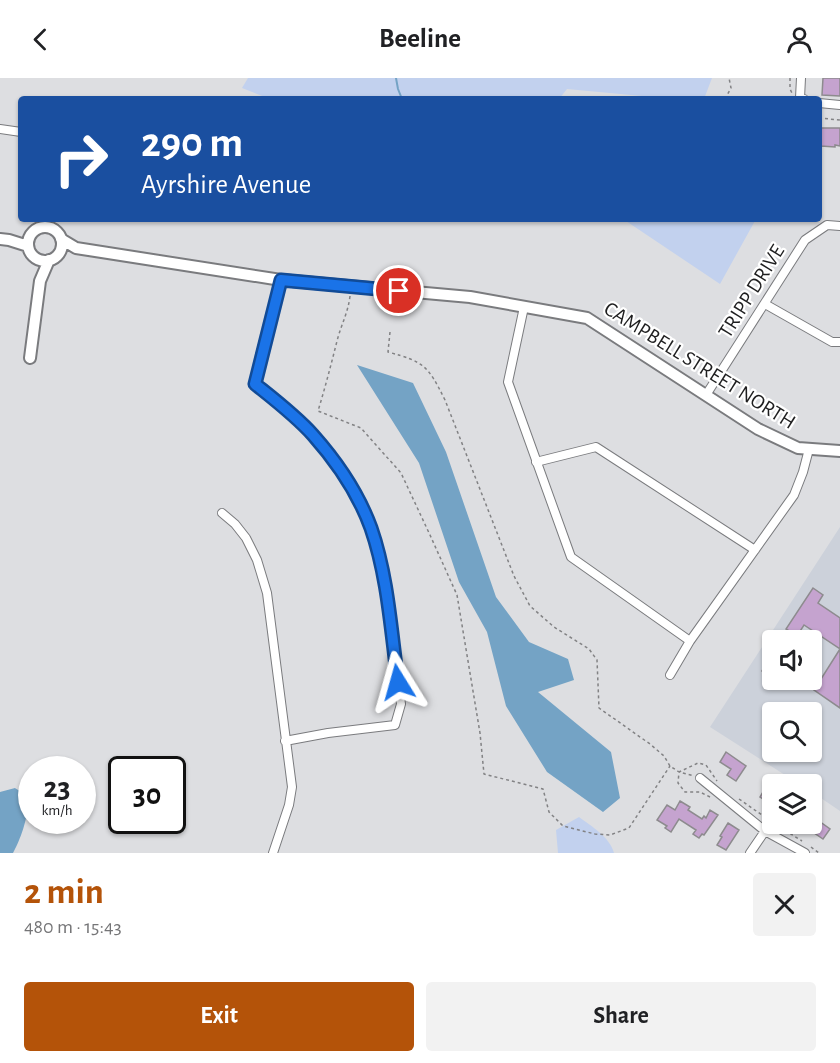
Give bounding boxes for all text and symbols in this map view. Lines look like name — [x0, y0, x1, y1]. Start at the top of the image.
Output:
icon: back — [24, 23, 57, 56]
icon: person — [783, 23, 816, 56]
text: Beeline — [379, 25, 461, 52]
icon: right — [42, 120, 120, 198]
text: 290 m — [141, 122, 243, 164]
text: Ayrshire Avenue — [141, 171, 311, 198]
street label: TRIPP DRIVE — [715, 241, 788, 341]
pin — [373, 265, 424, 316]
icon: arrive — [382, 274, 415, 307]
street label: CAMPBELL STREET NORTH — [600, 298, 799, 433]
map controls — [762, 630, 822, 834]
button: sound — [762, 630, 822, 690]
position arrow — [366, 650, 430, 714]
button: search — [762, 702, 822, 762]
speed limit sign: 30 — [108, 756, 186, 834]
text: 23 — [43, 773, 71, 803]
button: layers — [762, 774, 822, 834]
text: km/h — [42, 803, 72, 818]
button: close — [753, 873, 816, 936]
text: 2 min — [24, 874, 104, 910]
text: 480 m · 15:43 — [24, 917, 122, 937]
button: Exit — [24, 982, 414, 1051]
button: Share — [426, 982, 816, 1051]

